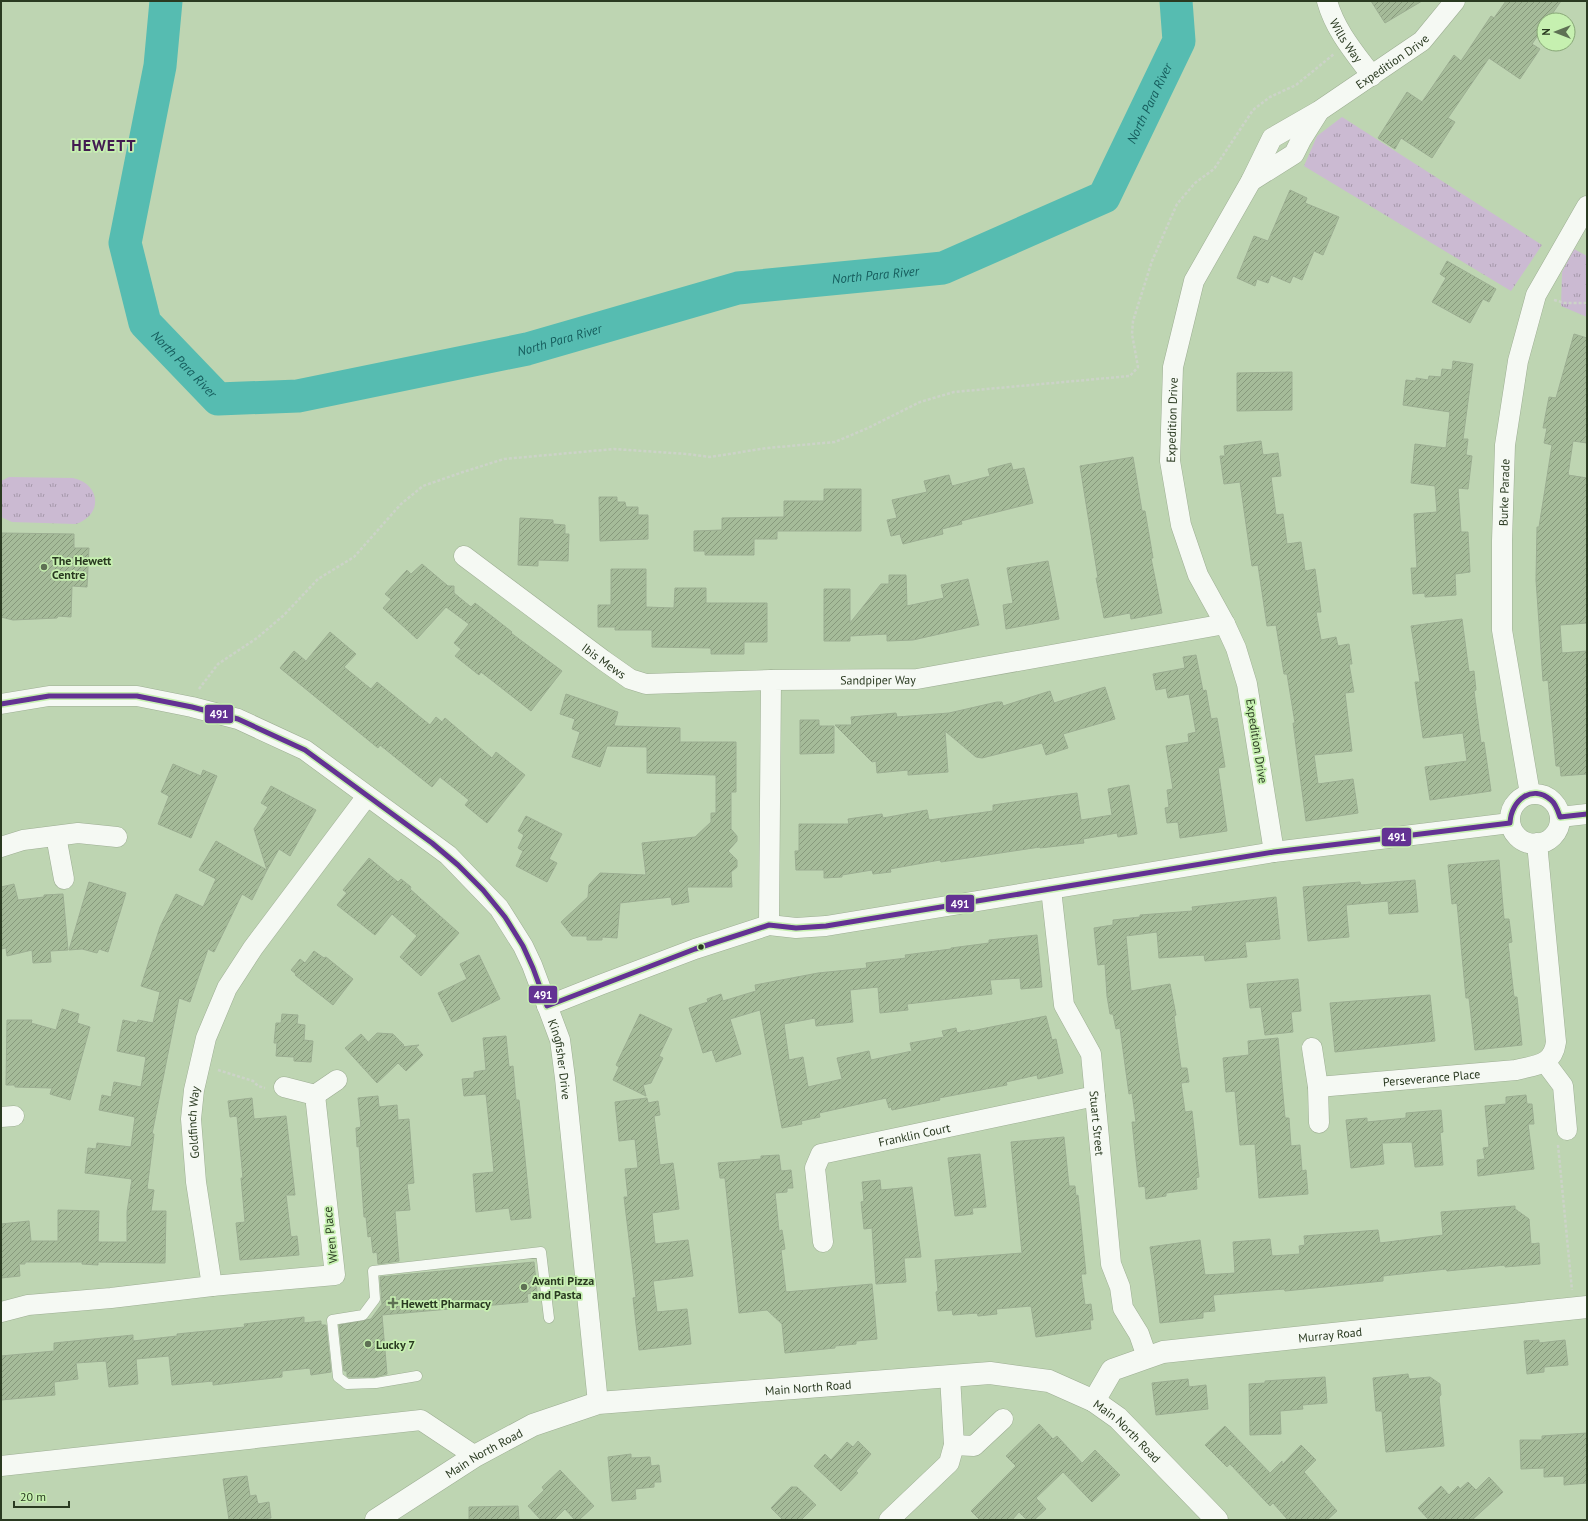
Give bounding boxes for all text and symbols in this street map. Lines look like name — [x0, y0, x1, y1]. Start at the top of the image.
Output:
north arrow — [1536, 12, 1576, 52]
street label: Wills Way — [1327, 16, 1366, 65]
text: N — [1539, 28, 1553, 36]
street label: Expedition Drive — [1353, 31, 1432, 92]
water label: North Para River — [1123, 60, 1176, 146]
district label: HEWETT — [71, 135, 137, 155]
water label: North Para River — [831, 262, 920, 287]
water label: North Para River — [515, 319, 604, 359]
water label: North Para River — [148, 327, 221, 402]
street label: Expedition Drive — [1162, 377, 1180, 463]
street label: Burke Parade — [1495, 458, 1512, 526]
place label: The Hewett Centre — [52, 553, 112, 582]
marker: The Hewett Centre — [39, 562, 49, 572]
street label: Ibis Mews — [579, 640, 629, 682]
street label: Sandpiper Way — [840, 672, 916, 687]
street label: Expedition Drive — [1243, 698, 1271, 784]
line badge: 491 — [204, 704, 234, 724]
text: 491 — [210, 707, 228, 721]
line badge: 491 — [1381, 827, 1412, 847]
text: 491 — [1388, 830, 1406, 844]
line badge: 491 — [945, 894, 975, 913]
text: 491 — [951, 897, 969, 911]
unlabelled marker — [696, 942, 706, 952]
line badge: 491 — [528, 985, 558, 1004]
text: 491 — [534, 988, 552, 1002]
street label: Kingfisher Drive — [545, 1017, 575, 1100]
street label: Perseverance Place — [1382, 1066, 1481, 1089]
street label: Goldfinch Way — [183, 1084, 202, 1159]
street label: Stuart Street — [1087, 1090, 1108, 1156]
street label: Franklin Court — [877, 1119, 952, 1149]
street label: Wren Place — [320, 1206, 340, 1264]
place label: Avanti Pizza and Pasta — [532, 1273, 594, 1302]
marker: Avanti Pizza and Pasta — [519, 1282, 529, 1292]
place label: Hewett Pharmacy — [401, 1296, 491, 1311]
marker: Hewett Pharmacy — [388, 1298, 398, 1308]
street label: Murray Road — [1298, 1323, 1363, 1345]
place label: Lucky 7 — [376, 1337, 415, 1352]
marker: Lucky 7 — [363, 1339, 373, 1349]
street label: Main North Road — [764, 1376, 852, 1398]
street label: Main North Road — [1091, 1396, 1164, 1465]
street label: Main North Road — [442, 1425, 525, 1481]
scale bar — [14, 1483, 69, 1509]
text: 20 m — [20, 1489, 46, 1504]

